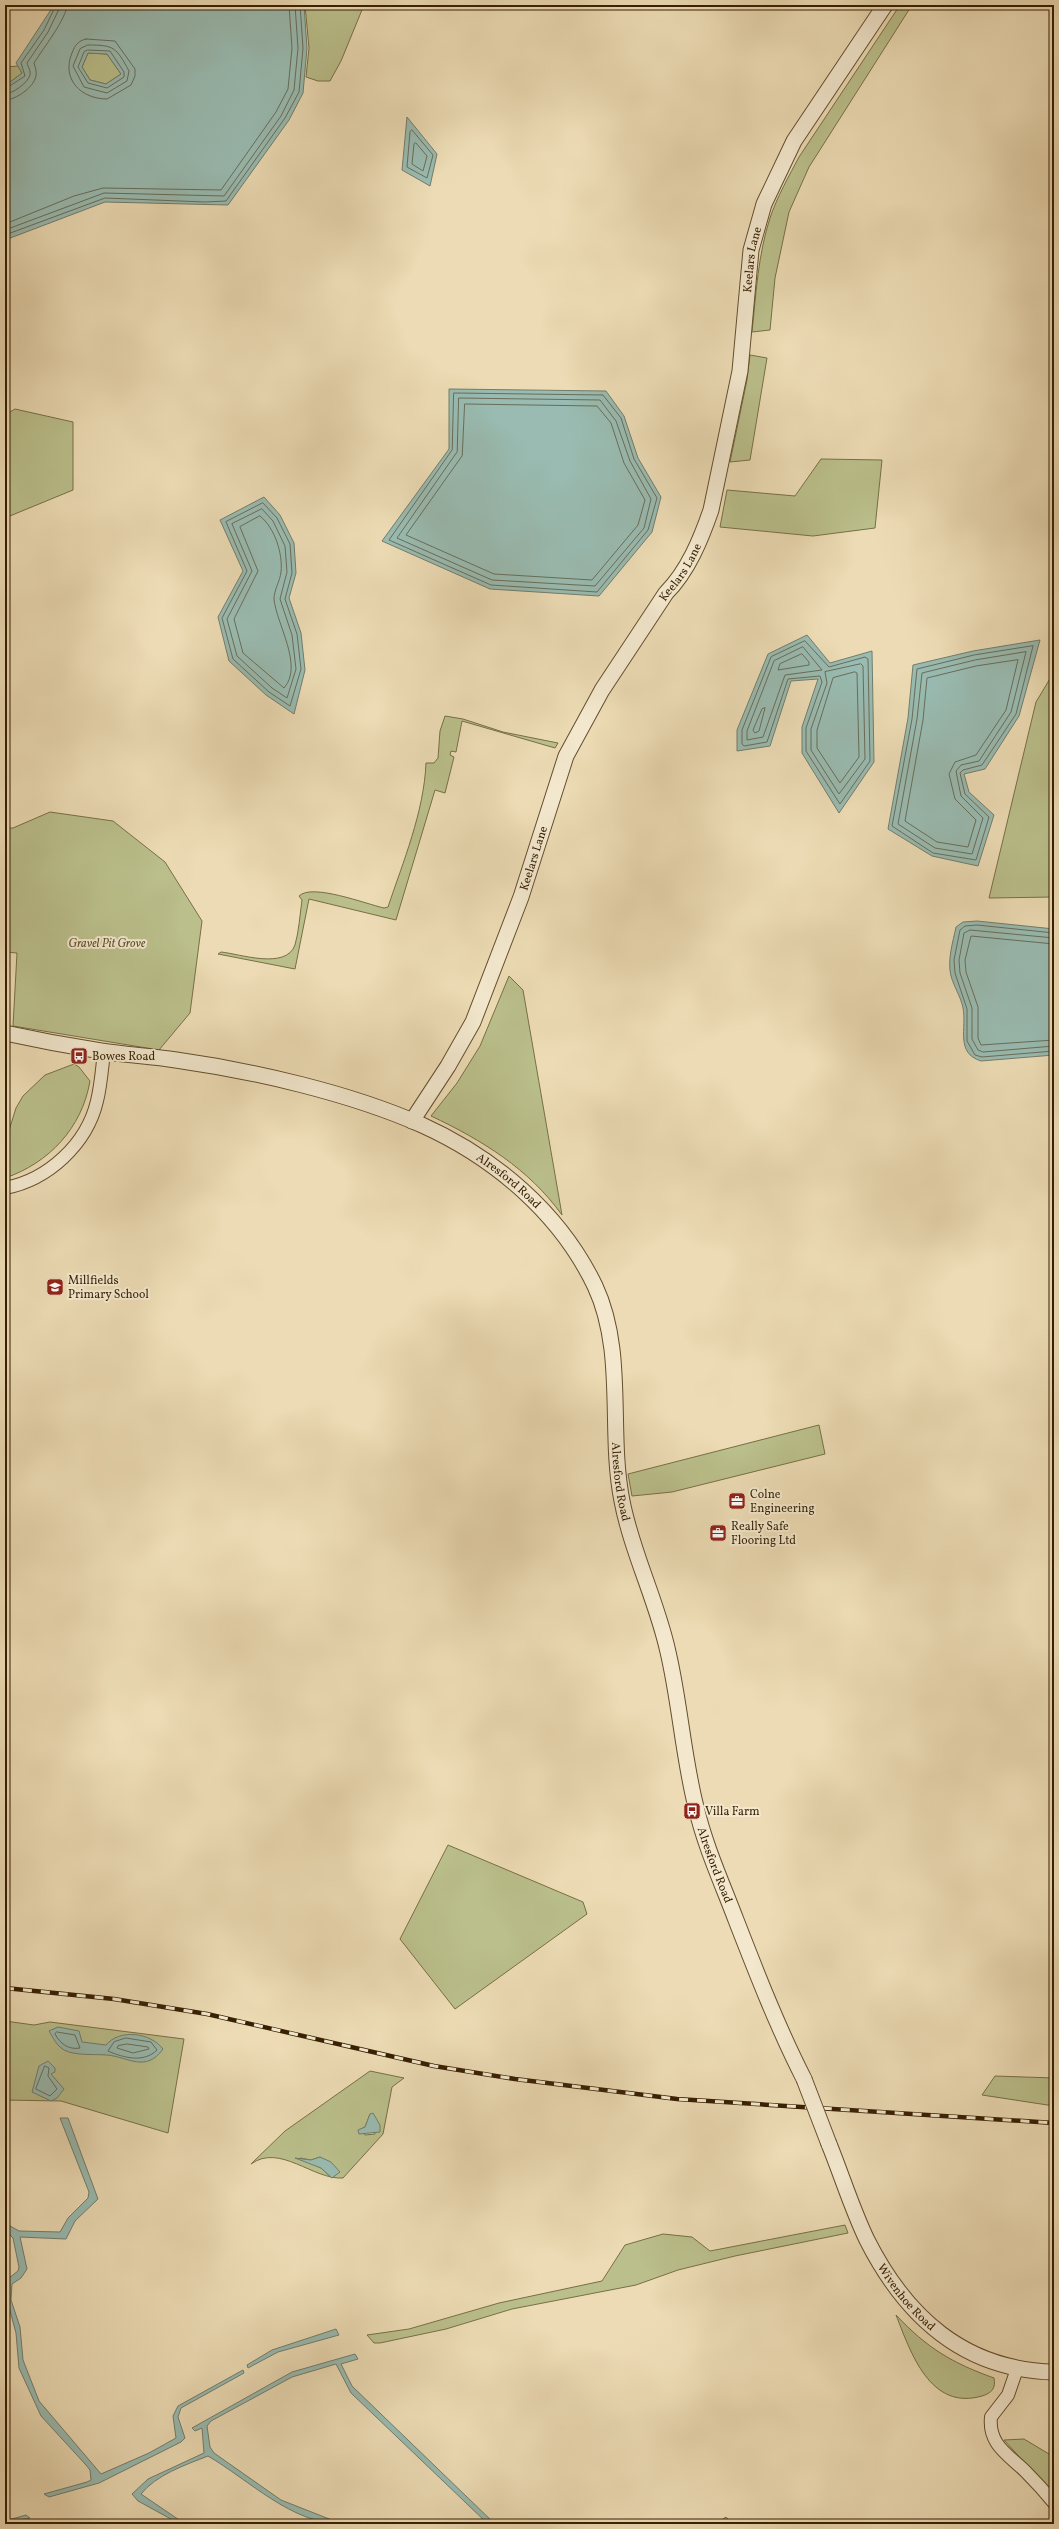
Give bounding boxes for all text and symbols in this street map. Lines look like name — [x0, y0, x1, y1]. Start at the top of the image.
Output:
street label: Keelars Lane — [740, 225, 766, 293]
street label: Keelars Lane — [656, 541, 706, 605]
street label: Keelars Lane — [517, 824, 552, 893]
park label: Gravel Pit Grove — [69, 936, 146, 952]
bus stop icon: Bowes Road — [69, 1046, 89, 1066]
place label: Bowes Road — [92, 1049, 155, 1065]
street label: Alresford Road — [473, 1150, 544, 1213]
place label: Millfields Primary School — [68, 1273, 149, 1303]
school or university icon: Millfields Primary School — [45, 1277, 65, 1297]
street label: Alresford Road — [607, 1442, 633, 1523]
place label: Colne Engineering — [750, 1487, 815, 1517]
office icon: Colne Engineering — [727, 1491, 747, 1511]
place label: Really Safe Flooring Ltd — [731, 1519, 796, 1549]
office icon: Really Safe Flooring Ltd — [708, 1523, 728, 1543]
bus stop icon: Villa Farm — [682, 1801, 702, 1821]
place label: Villa Farm — [705, 1804, 760, 1820]
street label: Alresford Road — [693, 1825, 736, 1906]
street label: Wivenhoe Road — [873, 2261, 939, 2335]

